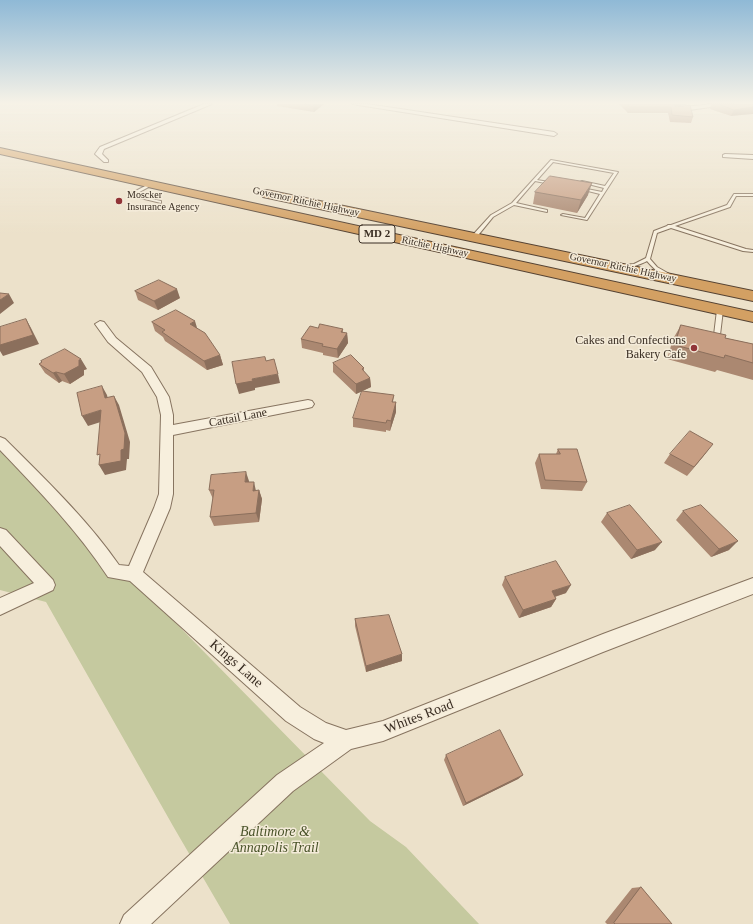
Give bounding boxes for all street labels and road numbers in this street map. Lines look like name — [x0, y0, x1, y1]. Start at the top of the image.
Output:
street label: Governor Ritchie Highway — [252, 185, 360, 219]
road number: MD 2 — [359, 225, 395, 243]
street label: Ritchie Highway — [400, 234, 470, 260]
street label: Governor Ritchie Highway — [569, 251, 677, 285]
street label: Cattail Lane — [208, 405, 268, 431]
street label: Kings Lane — [206, 636, 266, 692]
street label: Whites Road — [382, 696, 456, 738]

